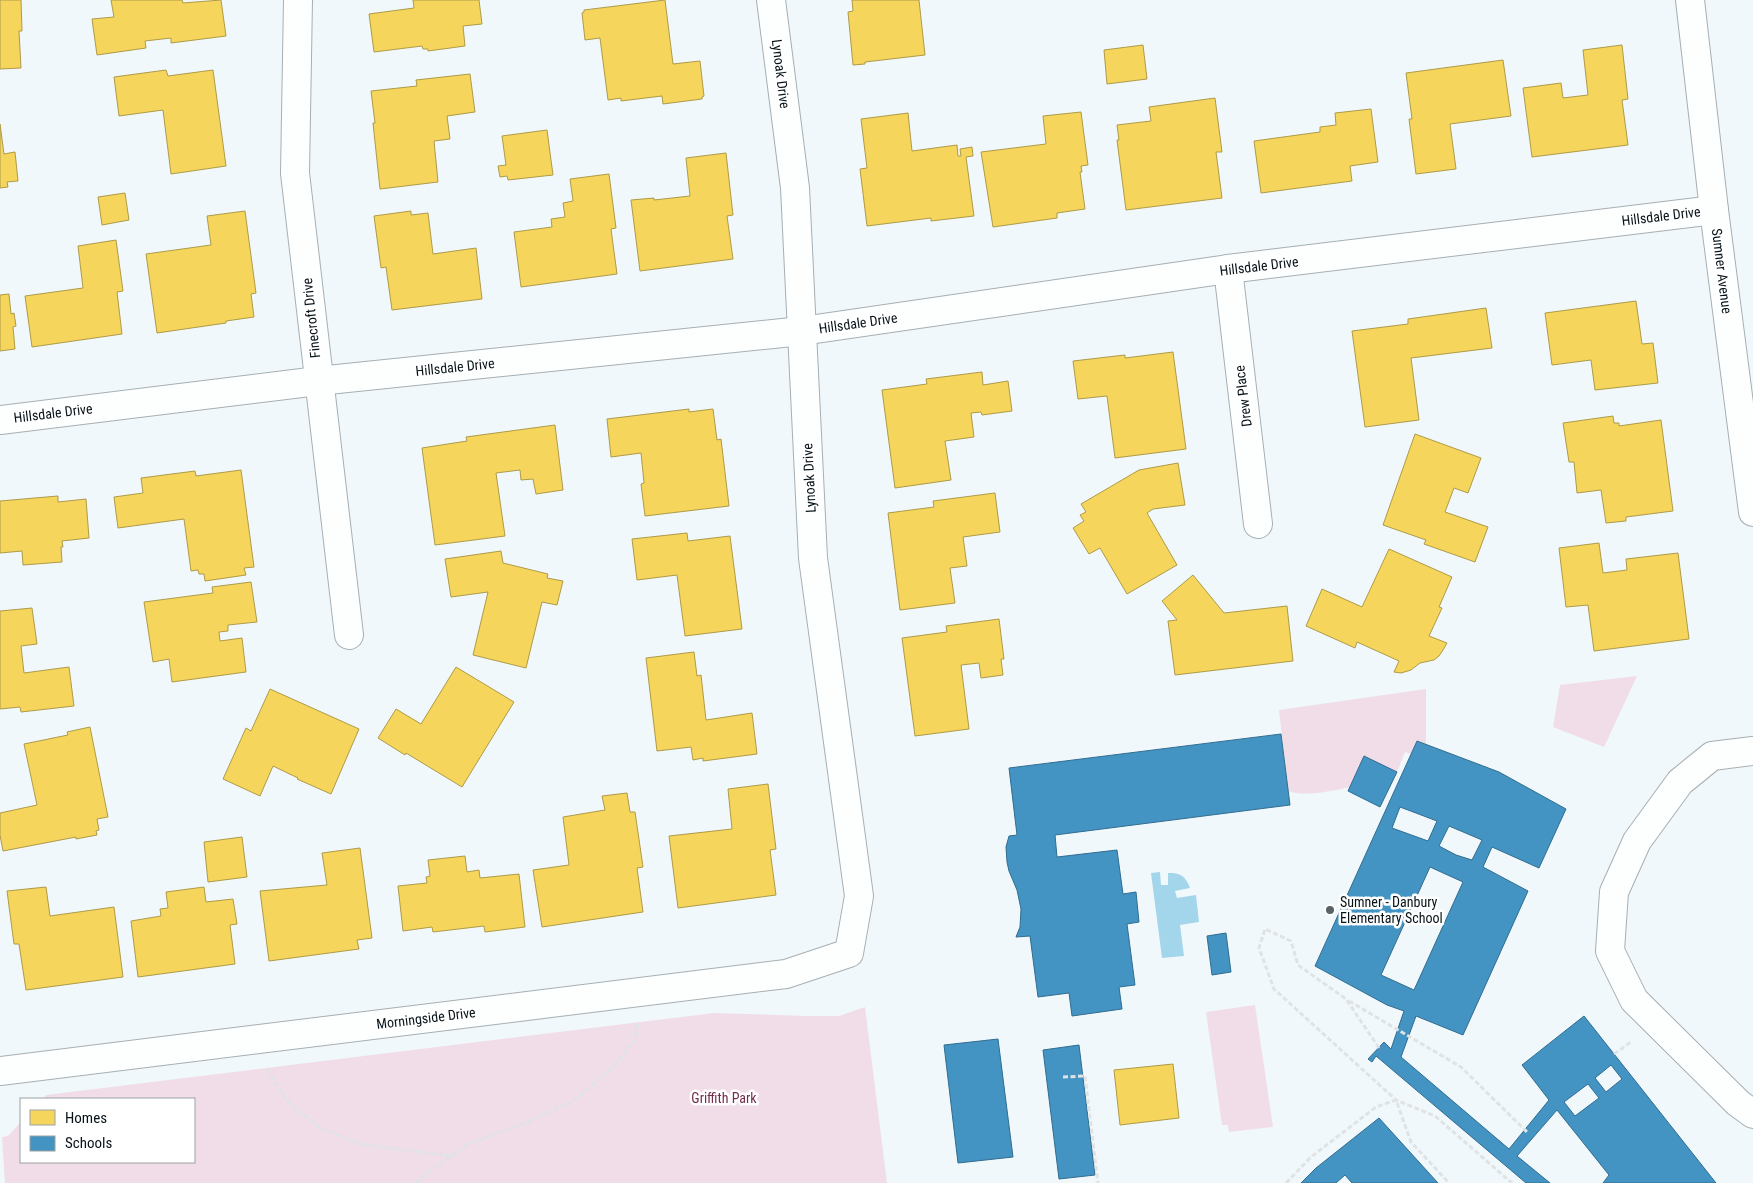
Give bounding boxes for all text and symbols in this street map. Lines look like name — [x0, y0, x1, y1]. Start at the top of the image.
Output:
street label: Lynoak Drive — [769, 39, 793, 110]
street label: Hillsdale Drive — [1621, 203, 1702, 229]
street label: Sumner Avenue — [1709, 227, 1735, 315]
street label: Hillsdale Drive — [1219, 253, 1300, 279]
street label: Finecroft Drive — [299, 277, 323, 359]
street label: Hillsdale Drive — [818, 310, 899, 336]
street label: Hillsdale Drive — [415, 355, 496, 379]
street label: Drew Place — [1231, 364, 1255, 428]
street label: Hillsdale Drive — [13, 400, 94, 426]
street label: Lynoak Drive — [799, 442, 819, 513]
place label: Sumner - Danbury Elementary School — [1340, 894, 1443, 926]
marker: Sumner - Danbury Elementary School — [1324, 904, 1336, 916]
street label: Morningside Drive — [375, 1004, 477, 1032]
park label: Griffith Park — [691, 1090, 757, 1106]
legend — [20, 1098, 195, 1163]
text: Homes — [65, 1109, 107, 1127]
text: Schools — [65, 1134, 112, 1152]

